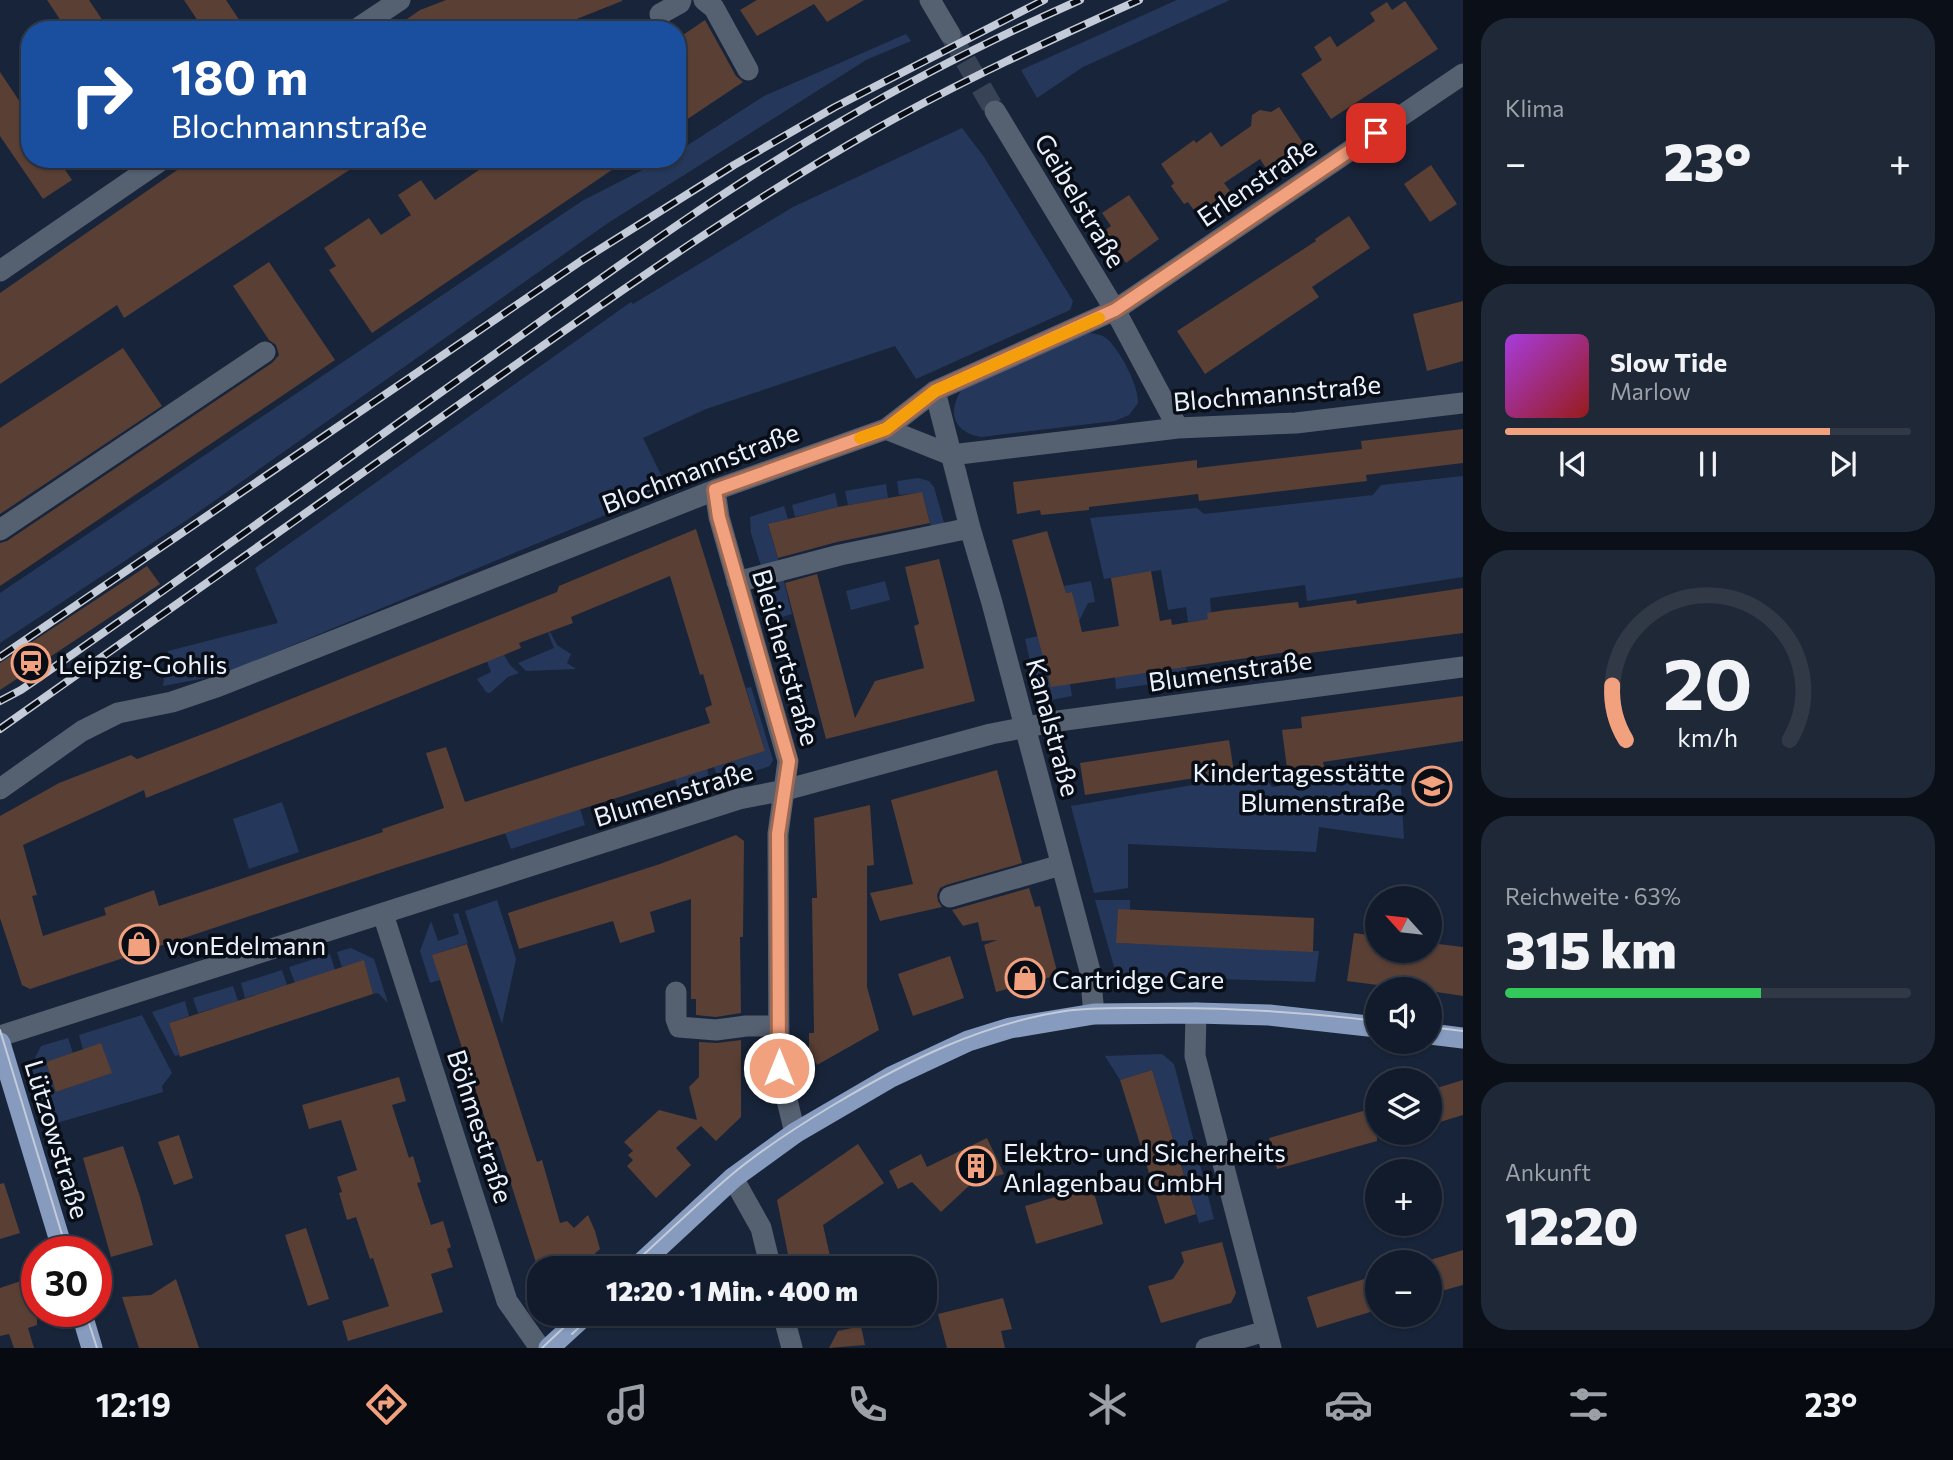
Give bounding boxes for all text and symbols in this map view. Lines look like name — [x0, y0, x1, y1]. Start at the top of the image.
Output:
text: 180 m — [171, 45, 308, 105]
icon: right — [56, 49, 147, 140]
text: Klima — [1505, 94, 1564, 122]
pin — [1346, 103, 1406, 163]
text: Blochmannstraße — [171, 105, 427, 145]
icon: arrive — [1357, 114, 1395, 152]
street label: Geibelstraße — [1029, 127, 1133, 273]
text: 23° — [1664, 128, 1751, 192]
street label: Erlenstraße — [1191, 130, 1321, 232]
text: − — [1505, 138, 1527, 185]
text: + — [1889, 138, 1911, 185]
text: Slow Tide — [1610, 346, 1727, 377]
street label: Blochmannstraße — [1172, 367, 1382, 417]
text: Marlow — [1610, 377, 1691, 405]
street label: Blochmannstraße — [597, 415, 803, 519]
icon: previous — [1554, 445, 1592, 483]
icon: pause — [1689, 445, 1727, 483]
icon: next — [1824, 445, 1862, 483]
street label: Bleichertstraße — [747, 565, 827, 749]
text: 20 — [1663, 636, 1753, 725]
station icon: Leipzig-Gohlis — [10, 642, 52, 684]
street label: Blumenstraße — [1146, 643, 1314, 697]
place label: Leipzig-Gohlis — [58, 648, 227, 679]
street label: Kanalstraße — [1021, 655, 1087, 799]
text: km/h — [1678, 722, 1738, 752]
street label: Blumenstraße — [590, 754, 756, 832]
place label: Kindertagesstätte Blumenstraße — [1193, 756, 1405, 817]
school or university icon: Kindertagesstätte Blumenstraße — [1411, 765, 1453, 807]
text: Reichweite · 63% — [1505, 882, 1681, 910]
north arrow — [1365, 886, 1442, 962]
map controls — [1365, 886, 1442, 1327]
text: 315 km — [1505, 916, 1677, 980]
shop icon: vonEdelmann — [118, 923, 160, 965]
place label: vonEdelmann — [166, 929, 326, 960]
shop icon: Cartridge Care — [1004, 957, 1046, 999]
place label: Cartridge Care — [1052, 963, 1224, 994]
button: sound — [1365, 977, 1442, 1054]
position arrow — [742, 1031, 816, 1105]
street label: Böhmestraße — [442, 1045, 520, 1207]
street label: Lützowstraße — [19, 1056, 97, 1222]
button: layers — [1365, 1068, 1442, 1145]
place label: Elektro- und Sicherheits Anlagenbau GmbH — [1003, 1136, 1286, 1197]
building icon: Elektro- und Sicherheits Anlagenbau GmbH — [955, 1145, 997, 1187]
text: Ankunft — [1505, 1158, 1591, 1186]
button: + — [1365, 1159, 1442, 1236]
text: 12:20 — [1505, 1192, 1638, 1256]
speed limit sign: 30 — [21, 1236, 112, 1327]
button: − — [1365, 1250, 1442, 1327]
text: 12:20 · 1 Min. · 400 m — [606, 1275, 858, 1306]
icon: directions — [362, 1380, 411, 1429]
icon: music — [603, 1380, 652, 1429]
icon: phone — [843, 1380, 892, 1429]
icon: climate — [1083, 1380, 1132, 1429]
icon: car — [1324, 1380, 1373, 1429]
icon: filters — [1564, 1380, 1613, 1429]
text: 12:19 — [96, 1384, 171, 1424]
text: 23° — [1804, 1384, 1857, 1424]

